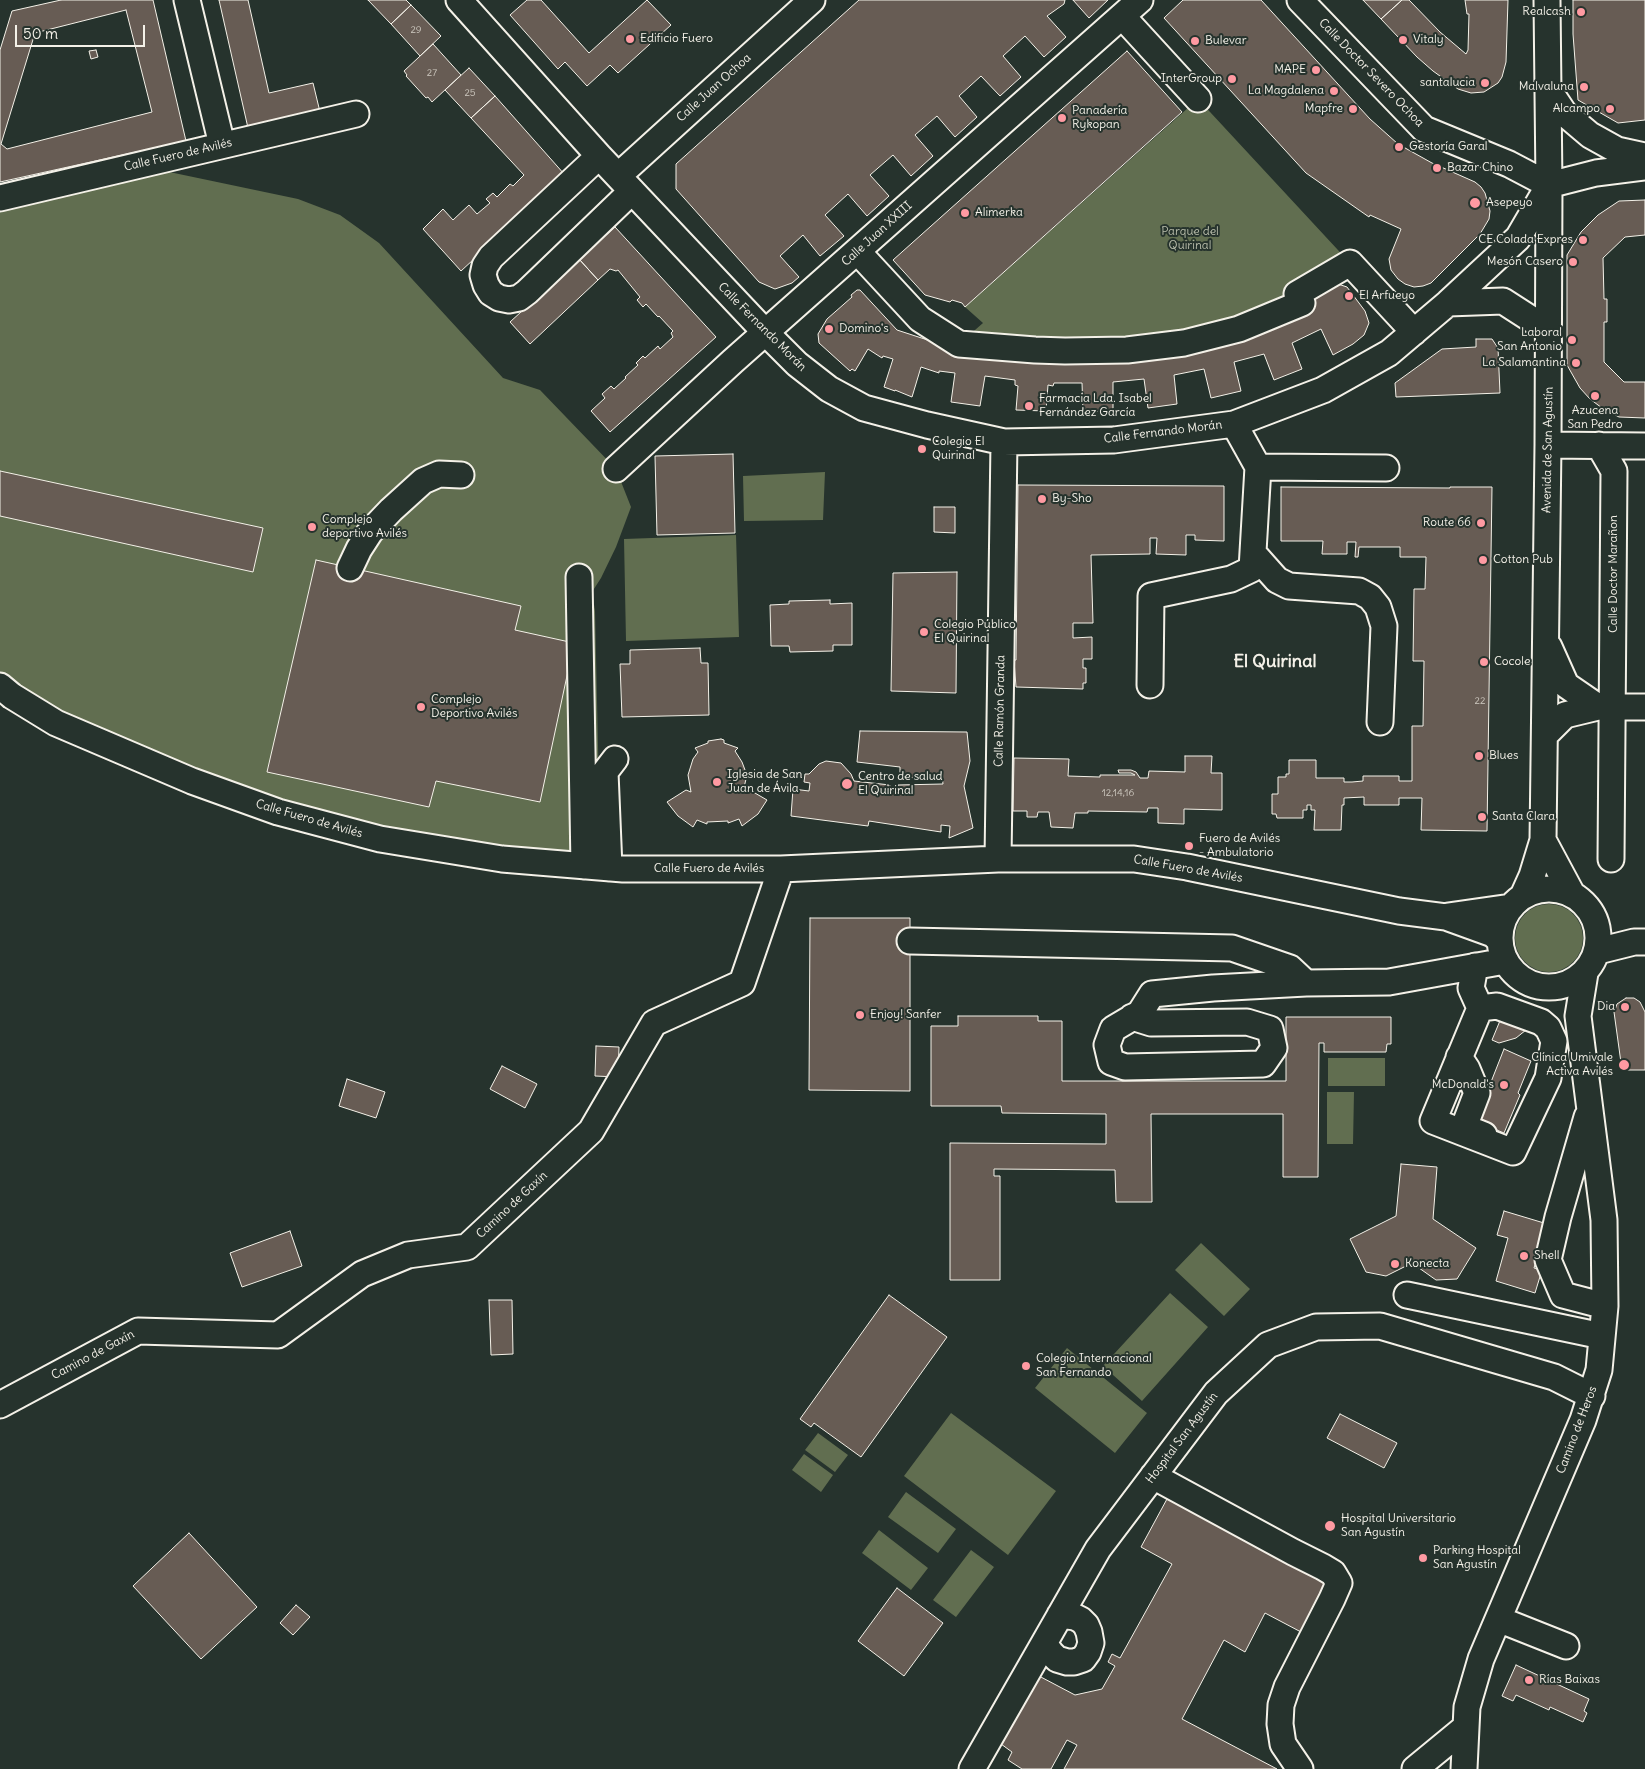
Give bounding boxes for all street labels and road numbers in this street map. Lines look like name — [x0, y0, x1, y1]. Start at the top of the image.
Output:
street label: Calle Doctor Severo Ochoa — [1315, 16, 1427, 130]
street label: Calle Juan Ochoa — [674, 51, 754, 125]
street label: Calle Fuero de Avilés — [123, 136, 233, 174]
street label: Calle Juan XXIII — [839, 199, 915, 269]
street label: Calle Fernando Morán — [715, 280, 809, 374]
street label: Avenida de San Agustín — [1540, 387, 1556, 513]
street label: Calle Fernando Morán — [1103, 418, 1223, 446]
street label: Calle Doctor Marañon — [1607, 515, 1621, 633]
street label: Calle Ramón Granda — [992, 655, 1008, 767]
street label: Calle Fuero de Avilés — [254, 797, 364, 841]
street label: Calle Fuero de Avilés — [1132, 852, 1244, 886]
street label: Calle Fuero de Avilés — [654, 862, 764, 876]
street label: Camino de Gaxín — [474, 1168, 550, 1242]
street label: Camino de Gaxín — [49, 1327, 137, 1383]
street label: Camino de Heros — [1554, 1384, 1600, 1476]
street label: Hospital San Agustín — [1143, 1389, 1221, 1487]

